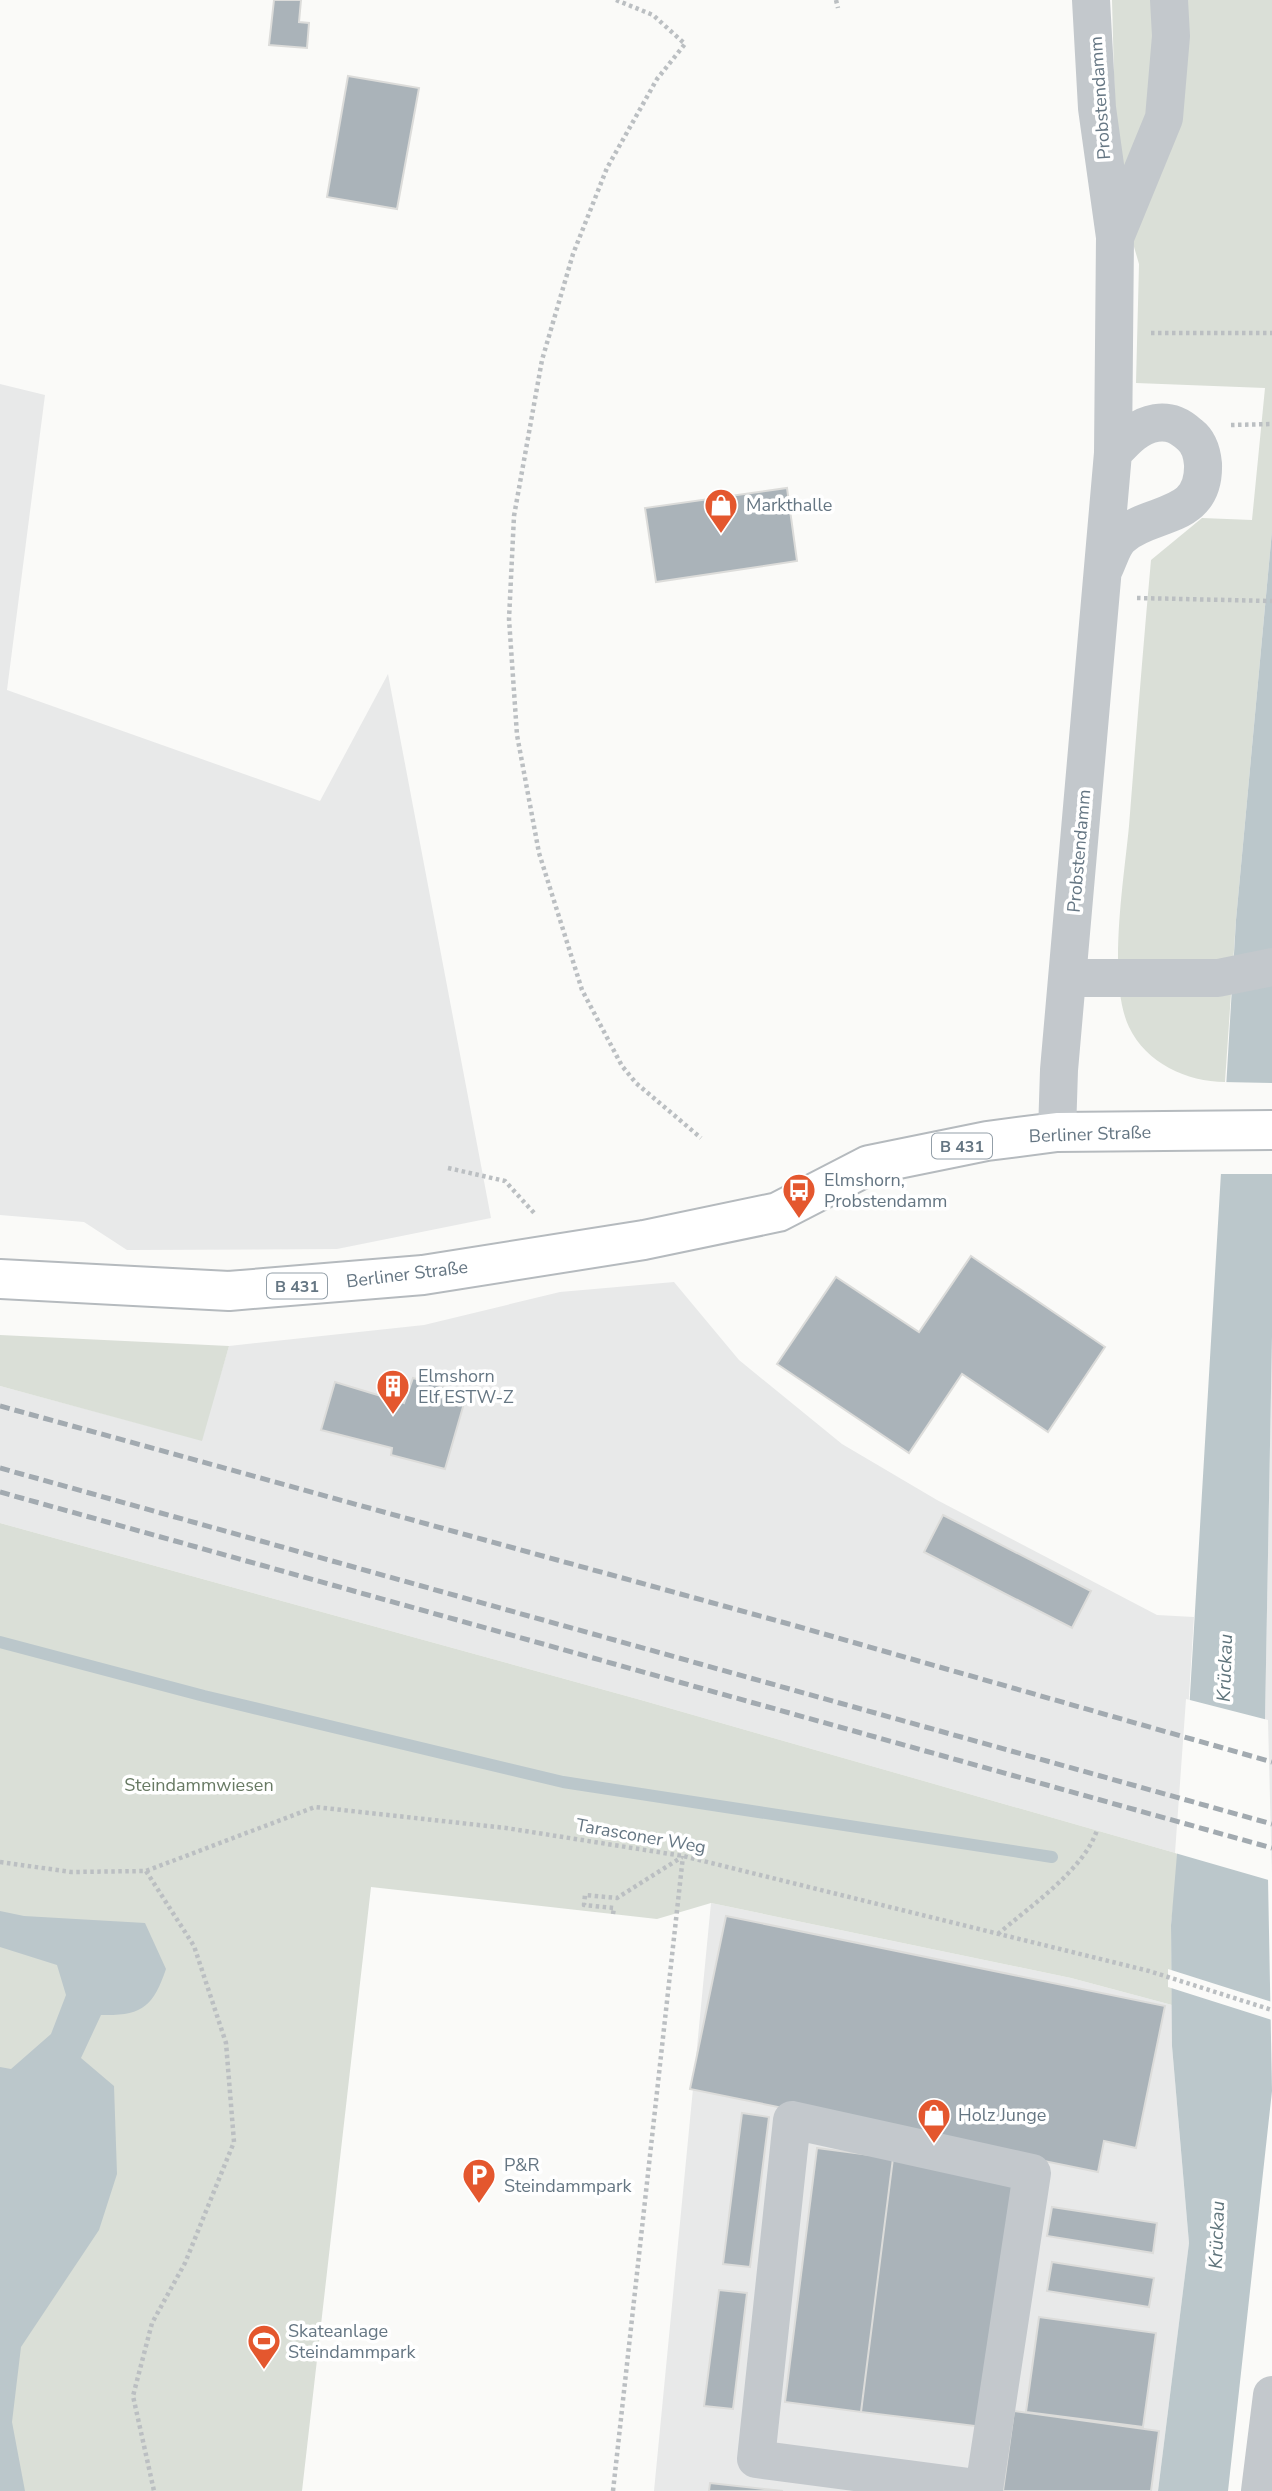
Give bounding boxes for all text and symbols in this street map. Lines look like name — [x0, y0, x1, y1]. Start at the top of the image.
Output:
street label: Probstendamm — [1084, 36, 1116, 160]
shop icon: Markthalle — [702, 486, 740, 535]
place label: Markthalle — [746, 493, 832, 517]
street label: Probstendamm — [1062, 788, 1096, 914]
street label: Berliner Straße — [1028, 1120, 1152, 1148]
road number: B 431 — [932, 1134, 992, 1158]
place label: Elmshorn, Probstendamm — [824, 1168, 947, 1213]
bus stop icon: Elmshorn, Probstendamm — [780, 1171, 818, 1220]
street label: Berliner Straße — [345, 1255, 469, 1293]
road number: B 431 — [267, 1274, 327, 1298]
place label: Elmshorn Elf ESTW-Z — [418, 1364, 514, 1409]
building icon: Elmshorn Elf ESTW-Z — [374, 1367, 412, 1416]
water label: Krückau — [1211, 1633, 1239, 1703]
park label: Steindammwiesen — [124, 1773, 274, 1797]
street label: Tarasconer Weg — [574, 1813, 708, 1859]
shop icon: Holz Junge — [915, 2096, 953, 2145]
place label: Holz Junge — [958, 2103, 1046, 2127]
place label: P&R Steindammpark — [504, 2153, 633, 2198]
parking icon: P&R Steindammpark — [460, 2156, 498, 2205]
water label: Krückau — [1203, 2200, 1231, 2270]
place label: Skateanlage Steindammpark — [288, 2319, 417, 2364]
sports icon: Skateanlage Steindammpark — [245, 2322, 283, 2371]

